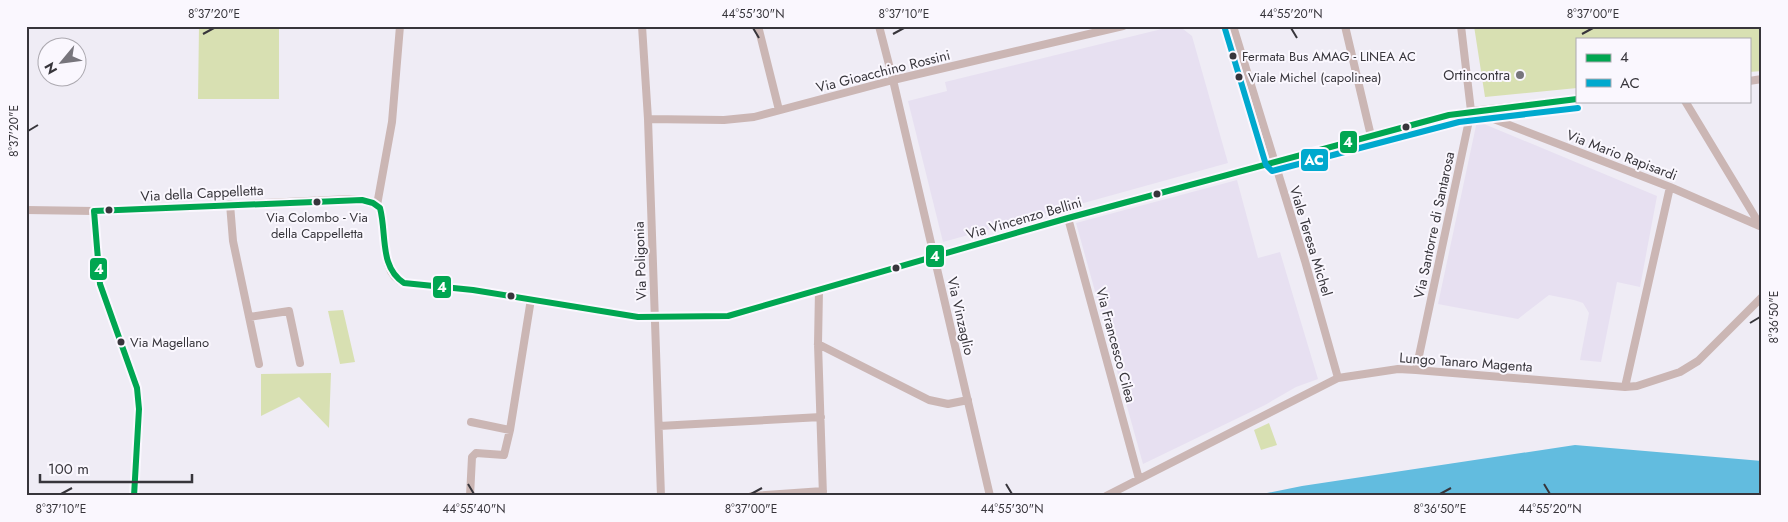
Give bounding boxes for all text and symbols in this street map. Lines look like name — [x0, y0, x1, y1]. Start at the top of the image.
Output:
text: 8°37'20"E — [188, 5, 240, 23]
text: 44°55'30"N — [722, 5, 784, 23]
text: 8°37'10"E — [879, 5, 929, 23]
text: 44°55'20"N — [1259, 5, 1323, 23]
text: 8°37'00"E — [1567, 5, 1619, 23]
north arrow — [38, 38, 88, 88]
legend — [1576, 38, 1750, 102]
street label: Via Gioacchino Rossini — [814, 45, 952, 97]
text: 4 — [1620, 46, 1629, 68]
place label: Fermata Bus AMAG - LINEA AC — [1242, 47, 1416, 66]
marker: Fermata Bus AMAG - LINEA AC — [1228, 51, 1238, 61]
text: N — [39, 59, 62, 78]
place label: Ortincontra — [1443, 65, 1510, 85]
place label: Viale Michel (capolinea) — [1248, 68, 1382, 87]
marker: Ortincontra — [1514, 69, 1526, 81]
marker: Viale Michel (capolinea) — [1234, 72, 1244, 82]
text: AC — [1620, 72, 1640, 94]
text: 8°37'20"E — [5, 105, 23, 157]
unlabelled marker — [1401, 122, 1411, 132]
street label: Via Mario Rapisardi — [1564, 125, 1680, 185]
line badge: 4 — [1339, 130, 1358, 154]
text: 4 — [1343, 132, 1353, 152]
line badge: AC — [1300, 148, 1329, 172]
text: AC — [1303, 150, 1324, 170]
street label: Via Santorre di Santarosa — [1409, 150, 1459, 300]
street label: Via della Cappelletta — [140, 180, 264, 206]
street label: Viale Teresa Michel — [1285, 183, 1337, 299]
unlabelled marker — [1152, 189, 1162, 199]
street label: Via Vincenzo Bellini — [964, 192, 1084, 244]
marker: Via Colombo - Via della Cappelletta — [312, 197, 322, 207]
unlabelled marker — [104, 205, 114, 215]
place label: Via Colombo - Via della Cappelletta — [266, 208, 368, 243]
street label: Via Poligonia — [629, 221, 651, 301]
line badge: 4 — [925, 244, 945, 268]
text: 4 — [930, 246, 940, 266]
line badge: 4 — [89, 257, 108, 281]
text: 4 — [94, 259, 104, 279]
unlabelled marker — [891, 263, 901, 273]
line badge: 4 — [432, 275, 452, 299]
street label: Via Vinzaglio — [942, 275, 980, 357]
text: 4 — [437, 277, 447, 297]
street label: Via Francesco Cilea — [1091, 285, 1141, 405]
unlabelled marker — [506, 291, 516, 301]
text: 8°36'50"E — [1765, 291, 1783, 343]
place label: Via Magellano — [130, 333, 209, 352]
marker: Via Magellano — [116, 337, 126, 347]
street label: Lungo Tanaro Magenta — [1399, 347, 1533, 377]
scale bar — [40, 452, 192, 484]
text: 100 m — [48, 458, 89, 480]
text: 8°37'10"E — [36, 500, 86, 518]
text: 44°55'40"N — [442, 500, 506, 518]
text: 8°37'00"E — [725, 500, 777, 518]
text: 44°55'30"N — [981, 500, 1043, 518]
text: 8°36'50"E — [1414, 500, 1466, 518]
text: 44°55'20"N — [1518, 500, 1582, 518]

